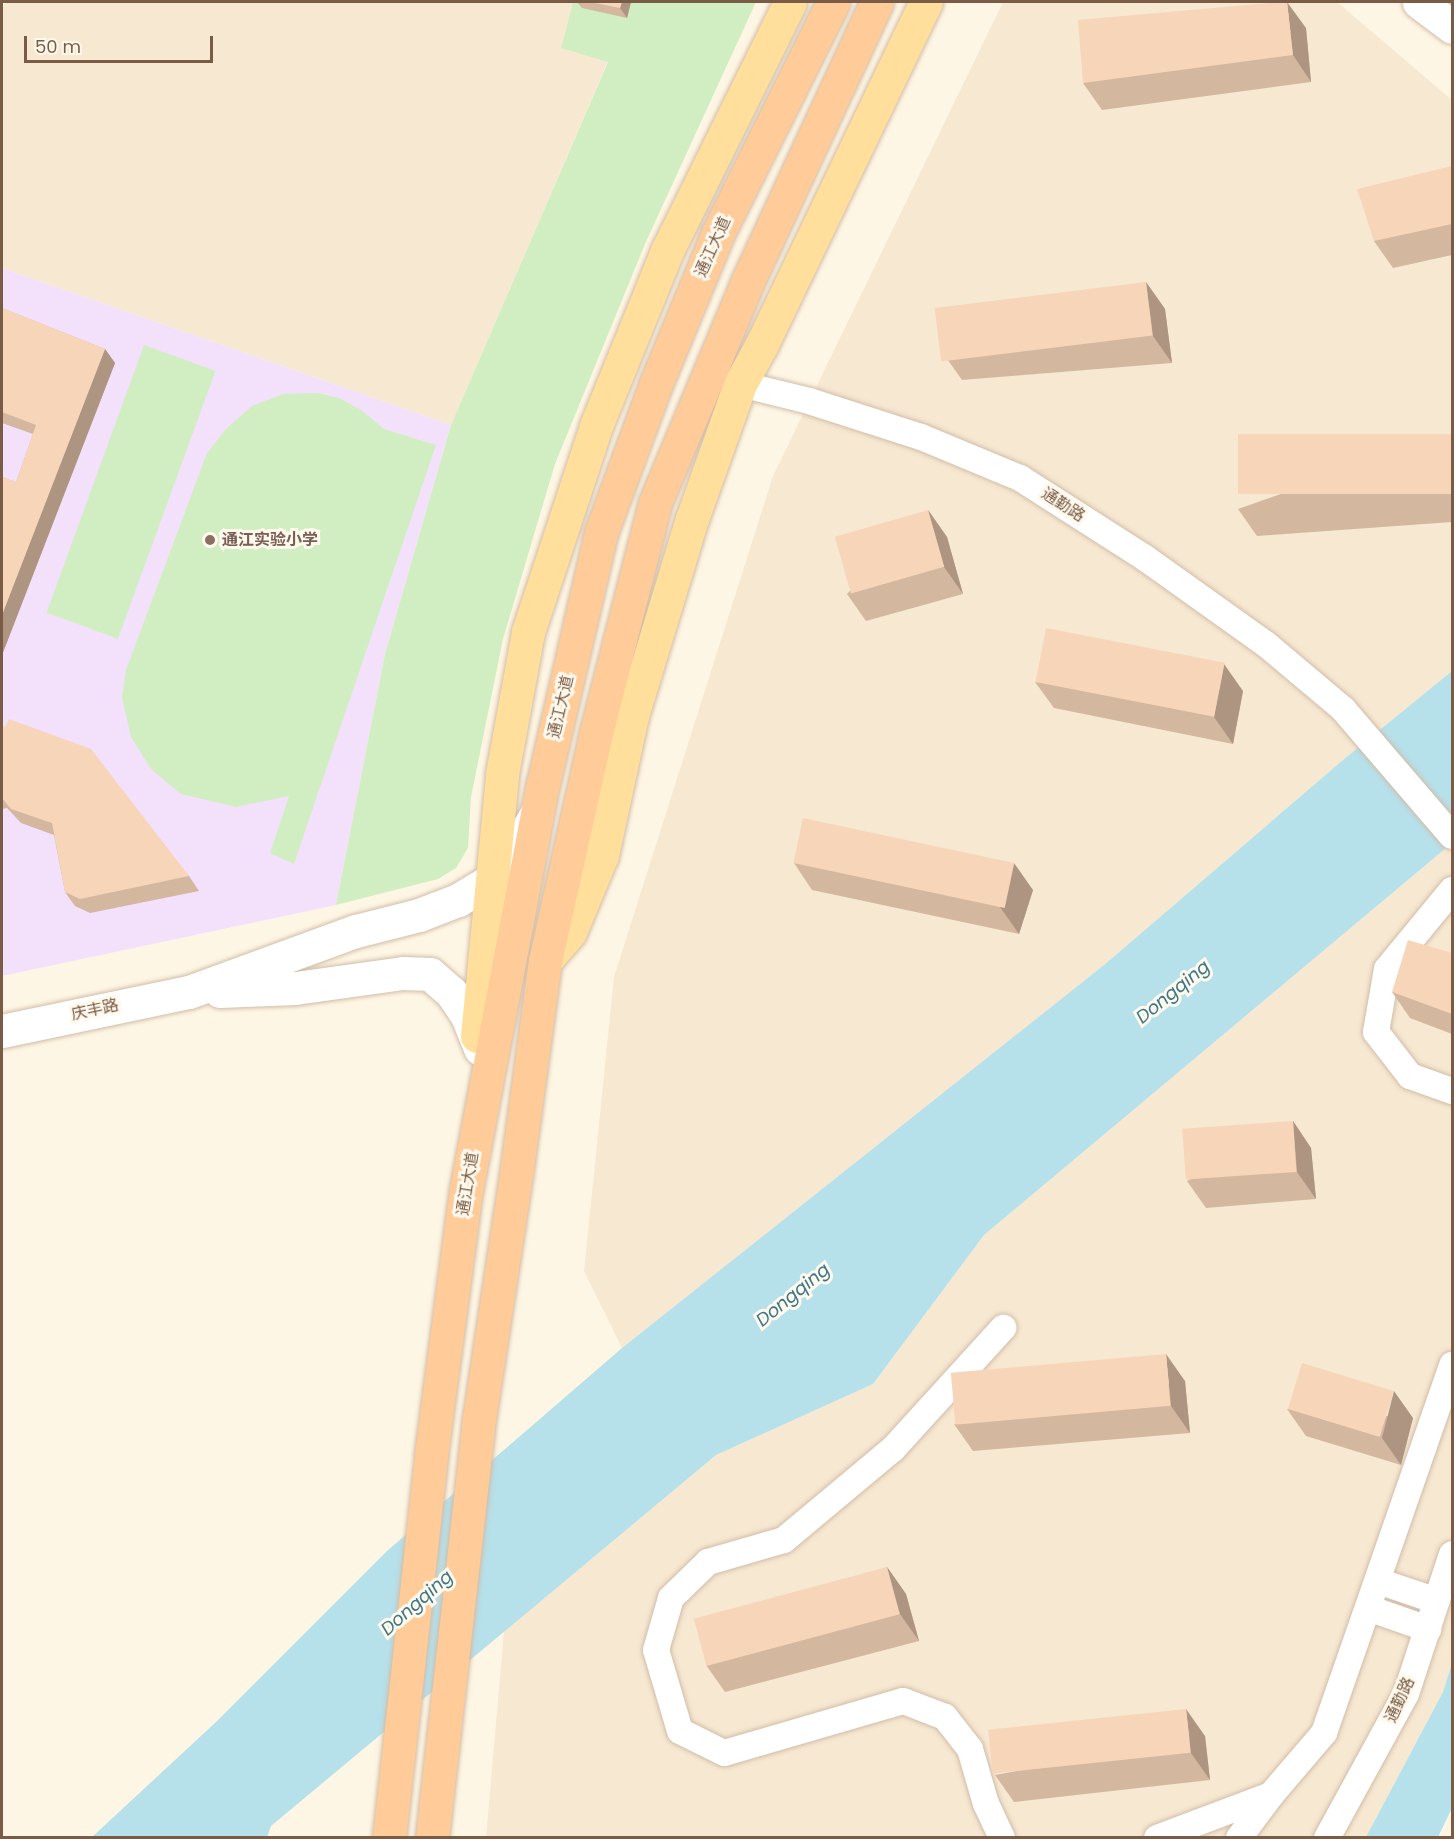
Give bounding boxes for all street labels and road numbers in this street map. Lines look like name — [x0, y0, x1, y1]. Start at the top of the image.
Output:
street label: 通江大道 — [691, 214, 735, 280]
street label: 通勤路 — [1038, 484, 1088, 526]
street label: 通江大道 — [544, 674, 578, 740]
street label: 庆丰路 — [70, 996, 120, 1024]
street label: 通江大道 — [454, 1151, 482, 1217]
street label: 通勤路 — [1381, 1674, 1419, 1726]

